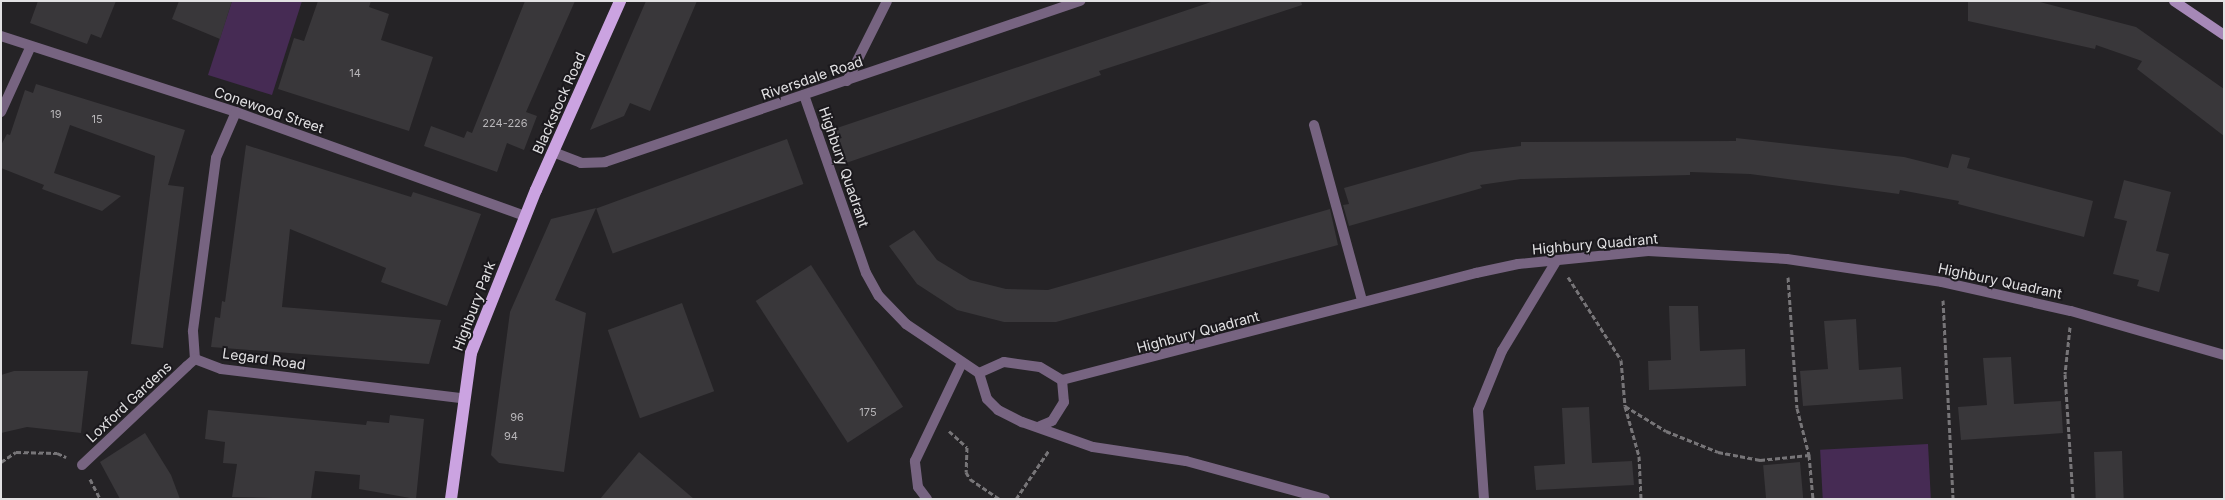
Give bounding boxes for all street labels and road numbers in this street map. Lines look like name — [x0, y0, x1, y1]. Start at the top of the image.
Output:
street label: Blackstock Road — [529, 49, 589, 157]
street label: Riversdale Road — [759, 53, 865, 103]
street label: Conewood Street — [212, 83, 326, 137]
street label: Highbury Quadrant — [816, 105, 872, 229]
street label: Highbury Quadrant — [1531, 230, 1659, 258]
street label: Highbury Park — [449, 259, 499, 353]
street label: Highbury Quadrant — [1937, 260, 2063, 302]
street label: Highbury Quadrant — [1135, 308, 1261, 356]
street label: Legard Road — [221, 345, 307, 373]
street label: Loxford Gardens — [83, 358, 175, 446]

